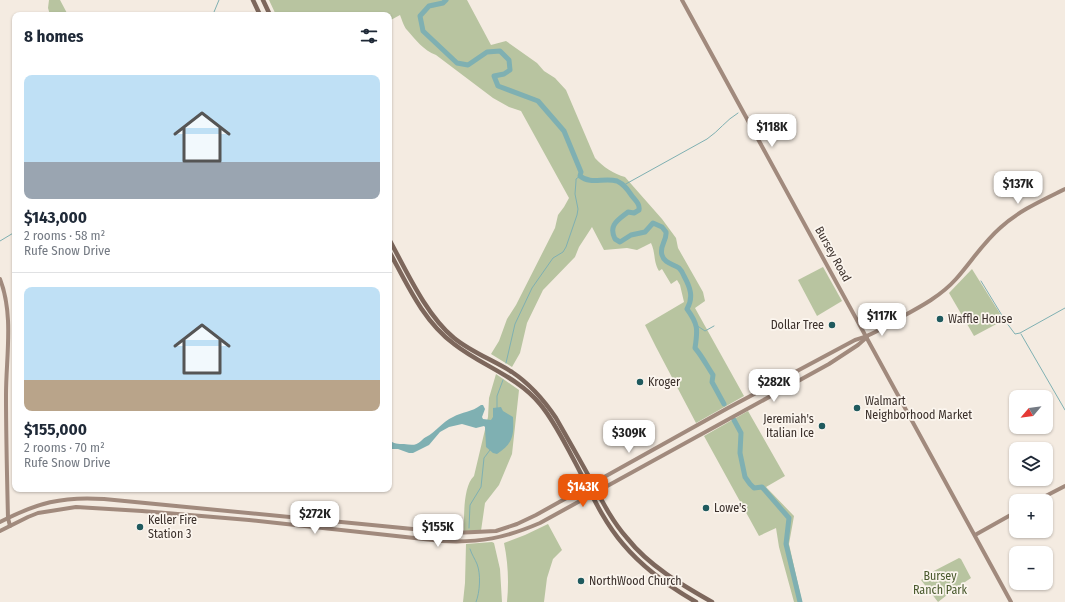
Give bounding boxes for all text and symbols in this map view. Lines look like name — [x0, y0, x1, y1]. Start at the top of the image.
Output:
icon: filters — [358, 25, 380, 47]
text: 8 homes — [24, 26, 84, 47]
icon: home — [166, 101, 238, 173]
pin: $118K — [744, 114, 800, 148]
text: $118K — [756, 119, 788, 134]
pin: $137K — [990, 171, 1046, 205]
text: $137K — [1003, 176, 1033, 191]
text: $143,000 — [24, 207, 87, 228]
street label: Bursey Road — [812, 224, 854, 284]
text: 2 rooms · 58 m² — [24, 228, 105, 243]
text: Rufe Snow Drive — [24, 243, 110, 258]
pin: $117K — [854, 303, 910, 337]
text: $117K — [867, 308, 897, 323]
place label: Waffle House — [948, 312, 1012, 326]
icon: home — [166, 313, 238, 385]
marker: Waffle House — [935, 314, 945, 324]
place label: Dollar Tree — [771, 318, 824, 332]
marker: Dollar Tree — [827, 320, 837, 330]
pin: $282K — [746, 369, 802, 403]
text: $282K — [758, 374, 790, 389]
place label: Kroger — [648, 375, 681, 389]
marker: Kroger — [635, 377, 645, 387]
north arrow — [1009, 390, 1053, 434]
map controls — [1009, 390, 1053, 590]
place label: Walmart Neighborhood Market — [865, 394, 972, 422]
marker: Walmart Neighborhood Market — [852, 403, 862, 413]
place label: Jeremiah's Italian Ice — [763, 412, 814, 440]
text: $155,000 — [24, 419, 87, 440]
pin: $309K — [601, 420, 657, 454]
marker: Jeremiah's Italian Ice — [817, 421, 827, 431]
text: $309K — [612, 425, 646, 440]
text: 2 rooms · 70 m² — [24, 440, 105, 455]
button: layers — [1009, 442, 1053, 486]
text: Rufe Snow Drive — [24, 455, 110, 470]
pin: $143K — [555, 474, 611, 508]
text: $143K — [567, 479, 599, 494]
button: + — [1009, 494, 1053, 538]
pin: $272K — [287, 501, 343, 535]
place label: Lowe's — [714, 501, 746, 515]
marker: Lowe's — [701, 503, 711, 513]
text: $272K — [299, 506, 331, 521]
place label: Keller Fire Station 3 — [148, 513, 197, 541]
pin: $155K — [410, 514, 466, 548]
text: $155K — [422, 519, 454, 534]
marker: Keller Fire Station 3 — [135, 522, 145, 532]
button: − — [1009, 546, 1053, 590]
park label: Bursey Ranch Park — [913, 569, 968, 597]
place label: NorthWood Church — [589, 574, 682, 588]
marker: NorthWood Church — [576, 576, 586, 586]

